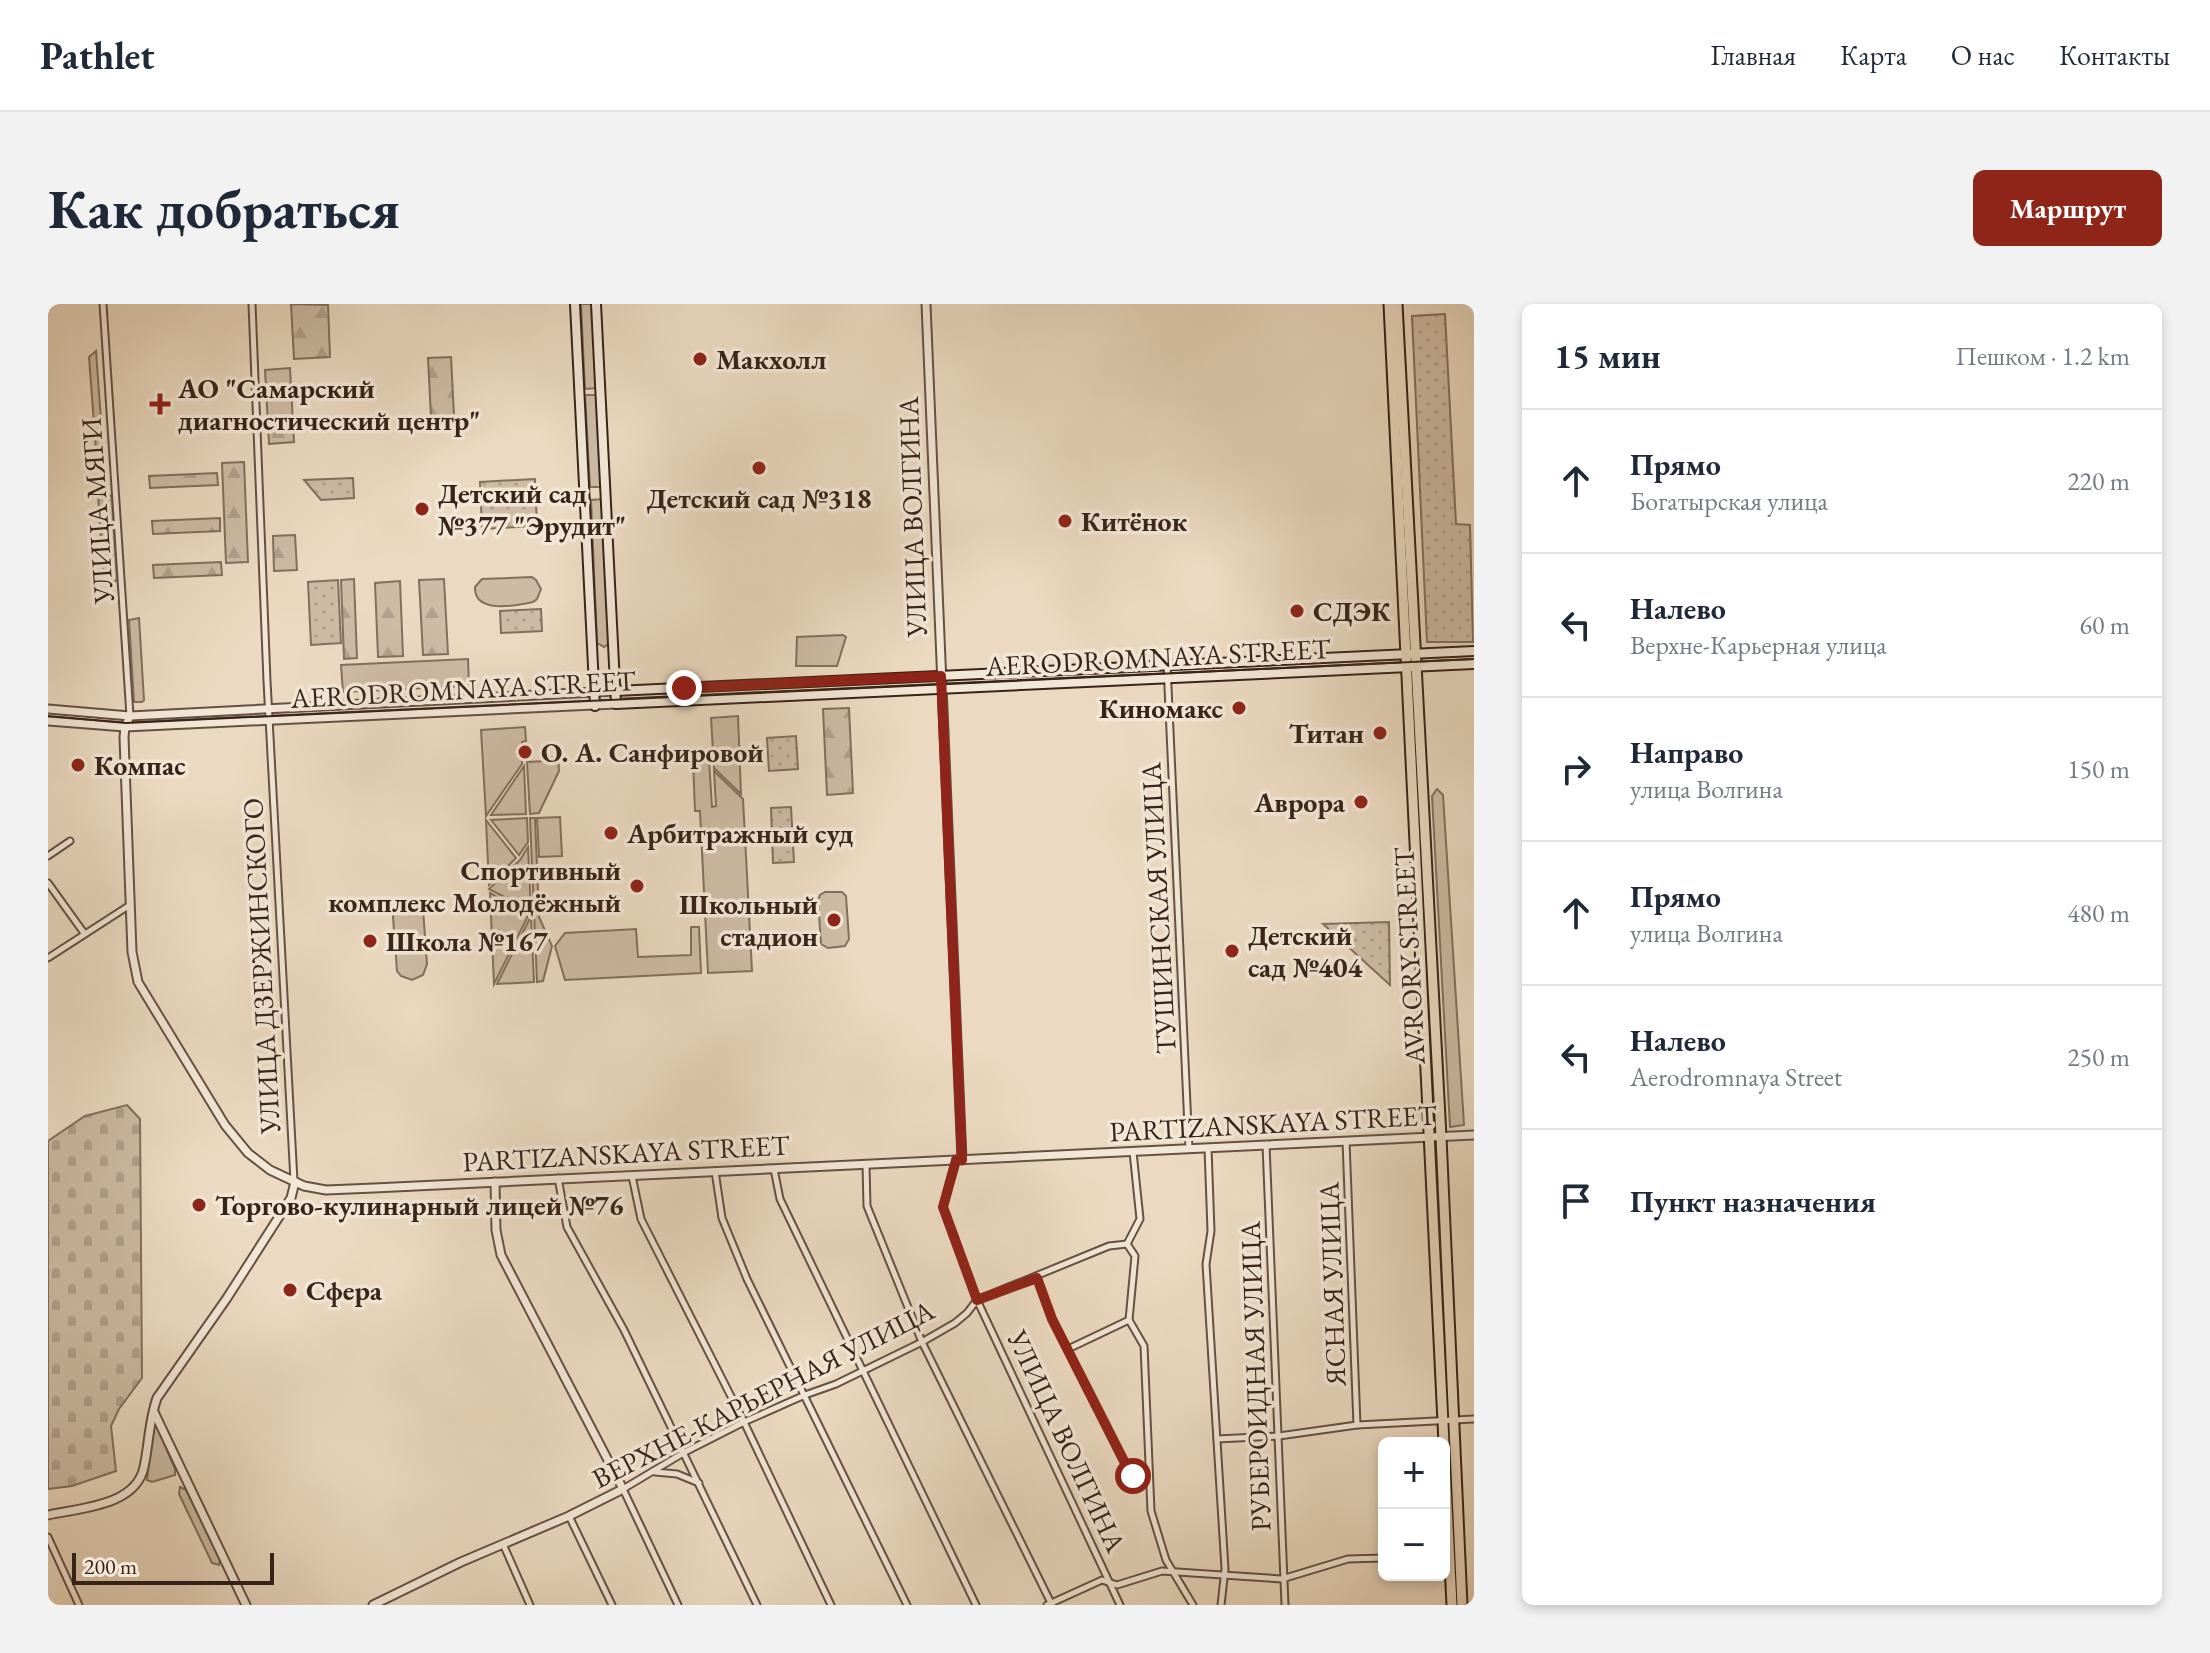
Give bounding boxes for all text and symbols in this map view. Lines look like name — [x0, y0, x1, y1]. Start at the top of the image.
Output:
text: Pathlet — [40, 31, 155, 80]
text: Главная — [1711, 37, 1796, 73]
text: Карта — [1840, 37, 1907, 73]
text: О нас — [1951, 37, 2015, 73]
text: Контакты — [2059, 37, 2170, 73]
button: Маршрут — [1973, 170, 2162, 246]
text: Как добраться — [48, 172, 400, 245]
text: 15 мин — [1554, 334, 1661, 378]
text: Пешком · 1.2 km — [1955, 339, 2130, 373]
place label: Макхолл — [716, 341, 827, 377]
marker: Макхолл — [691, 350, 709, 368]
place label: АО "Самарский диагностический центр" — [177, 370, 480, 438]
marker: АО "Самарский диагностический центр" — [149, 393, 171, 415]
street label: УЛИЦА ВОЛГИНА — [890, 395, 934, 639]
street label: УЛИЦА МЯГИ — [73, 416, 122, 606]
text: Прямо — [1630, 445, 1721, 484]
marker: Детский сад №318 — [750, 459, 768, 477]
icon: ahead — [1554, 459, 1598, 503]
text: 220 m — [2067, 464, 2130, 498]
place label: Детский сад №377 "Эрудит" — [438, 475, 626, 543]
place label: Детский сад №318 — [646, 480, 872, 516]
text: Богатырская улица — [1630, 484, 1828, 518]
marker: Детский сад №377 "Эрудит" — [413, 500, 431, 518]
place label: Китёнок — [1081, 503, 1188, 539]
marker: Китёнок — [1056, 512, 1074, 530]
text: Налево — [1630, 589, 1726, 628]
place label: СДЭК — [1313, 593, 1392, 629]
marker: СДЭК — [1288, 602, 1306, 620]
icon: left — [1554, 603, 1598, 647]
text: 60 m — [2080, 608, 2130, 642]
text: Верхне-Карьерная улица — [1630, 628, 1887, 662]
street label: AERODROMNAYA STREET — [984, 630, 1332, 684]
street label: AERODROMNAYA STREET — [289, 662, 637, 716]
route end — [666, 670, 702, 706]
place label: Киномакс — [1099, 690, 1223, 726]
marker: Киномакс — [1230, 699, 1248, 717]
place label: Титан — [1289, 715, 1364, 751]
marker: Титан — [1371, 724, 1389, 742]
text: Направо — [1630, 733, 1743, 772]
place label: О. А. Санфировой — [541, 734, 764, 770]
marker: О. А. Санфировой — [516, 743, 534, 761]
place label: Компас — [94, 747, 186, 783]
icon: right — [1554, 747, 1598, 791]
text: 150 m — [2067, 752, 2130, 786]
marker: Компас — [69, 756, 87, 774]
street label: ТУШИНСКАЯ УЛИЦА — [1132, 761, 1184, 1055]
text: улица Волгина — [1630, 772, 1783, 806]
place label: Аврора — [1253, 784, 1346, 820]
marker: Аврора — [1352, 793, 1370, 811]
street label: УЛИЦА ДЗЕРЖИНСКОГО — [234, 797, 288, 1136]
place label: Арбитражный суд — [626, 815, 854, 851]
marker: Арбитражный суд — [602, 824, 620, 842]
street label: AVRORY STREET — [1385, 846, 1433, 1066]
place label: Спортивный комплекс Молодёжный — [328, 852, 621, 920]
marker: Спортивный комплекс Молодёжный — [628, 877, 646, 895]
text: Прямо — [1630, 877, 1721, 916]
place label: Школьный стадион — [679, 886, 818, 954]
icon: ahead — [1554, 891, 1598, 935]
text: 480 m — [2067, 896, 2130, 930]
marker: Школьный стадион — [825, 911, 843, 929]
text: улица Волгина — [1630, 916, 1783, 950]
place label: Детский сад №404 — [1248, 917, 1364, 985]
place label: Школа №167 — [386, 923, 548, 959]
marker: Школа №167 — [361, 932, 379, 950]
marker: Детский сад №404 — [1223, 942, 1241, 960]
text: Налево — [1630, 1021, 1726, 1060]
icon: left — [1554, 1035, 1598, 1079]
text: 250 m — [2067, 1040, 2130, 1074]
text: Aerodromnaya Street — [1630, 1060, 1842, 1094]
street label: PARTIZANSKAYA STREET — [1109, 1096, 1438, 1150]
street label: PARTIZANSKAYA STREET — [462, 1126, 791, 1180]
icon: arrive — [1554, 1179, 1598, 1223]
street label: ЯСНАЯ УЛИЦА — [1310, 1181, 1354, 1388]
text: Пункт назначения — [1630, 1182, 1876, 1221]
place label: Торгово-кулинарный лицей №76 — [215, 1187, 624, 1223]
marker: Торгово-кулинарный лицей №76 — [190, 1196, 208, 1214]
street label: РУБЕРОИДНАЯ УЛИЦА — [1232, 1220, 1278, 1532]
place label: Сфера — [306, 1272, 383, 1308]
marker: Сфера — [281, 1281, 299, 1299]
street label: ВЕРХНЕ-КАРЬЕРНАЯ УЛИЦА — [586, 1292, 941, 1496]
street label: УЛИЦА ВОЛГИНА — [999, 1323, 1135, 1558]
map controls — [1378, 1437, 1450, 1581]
button: + — [1378, 1437, 1450, 1509]
route start — [1115, 1458, 1151, 1494]
button: − — [1378, 1509, 1450, 1581]
scale bar — [72, 1549, 274, 1585]
text: 200 m — [84, 1552, 137, 1581]

